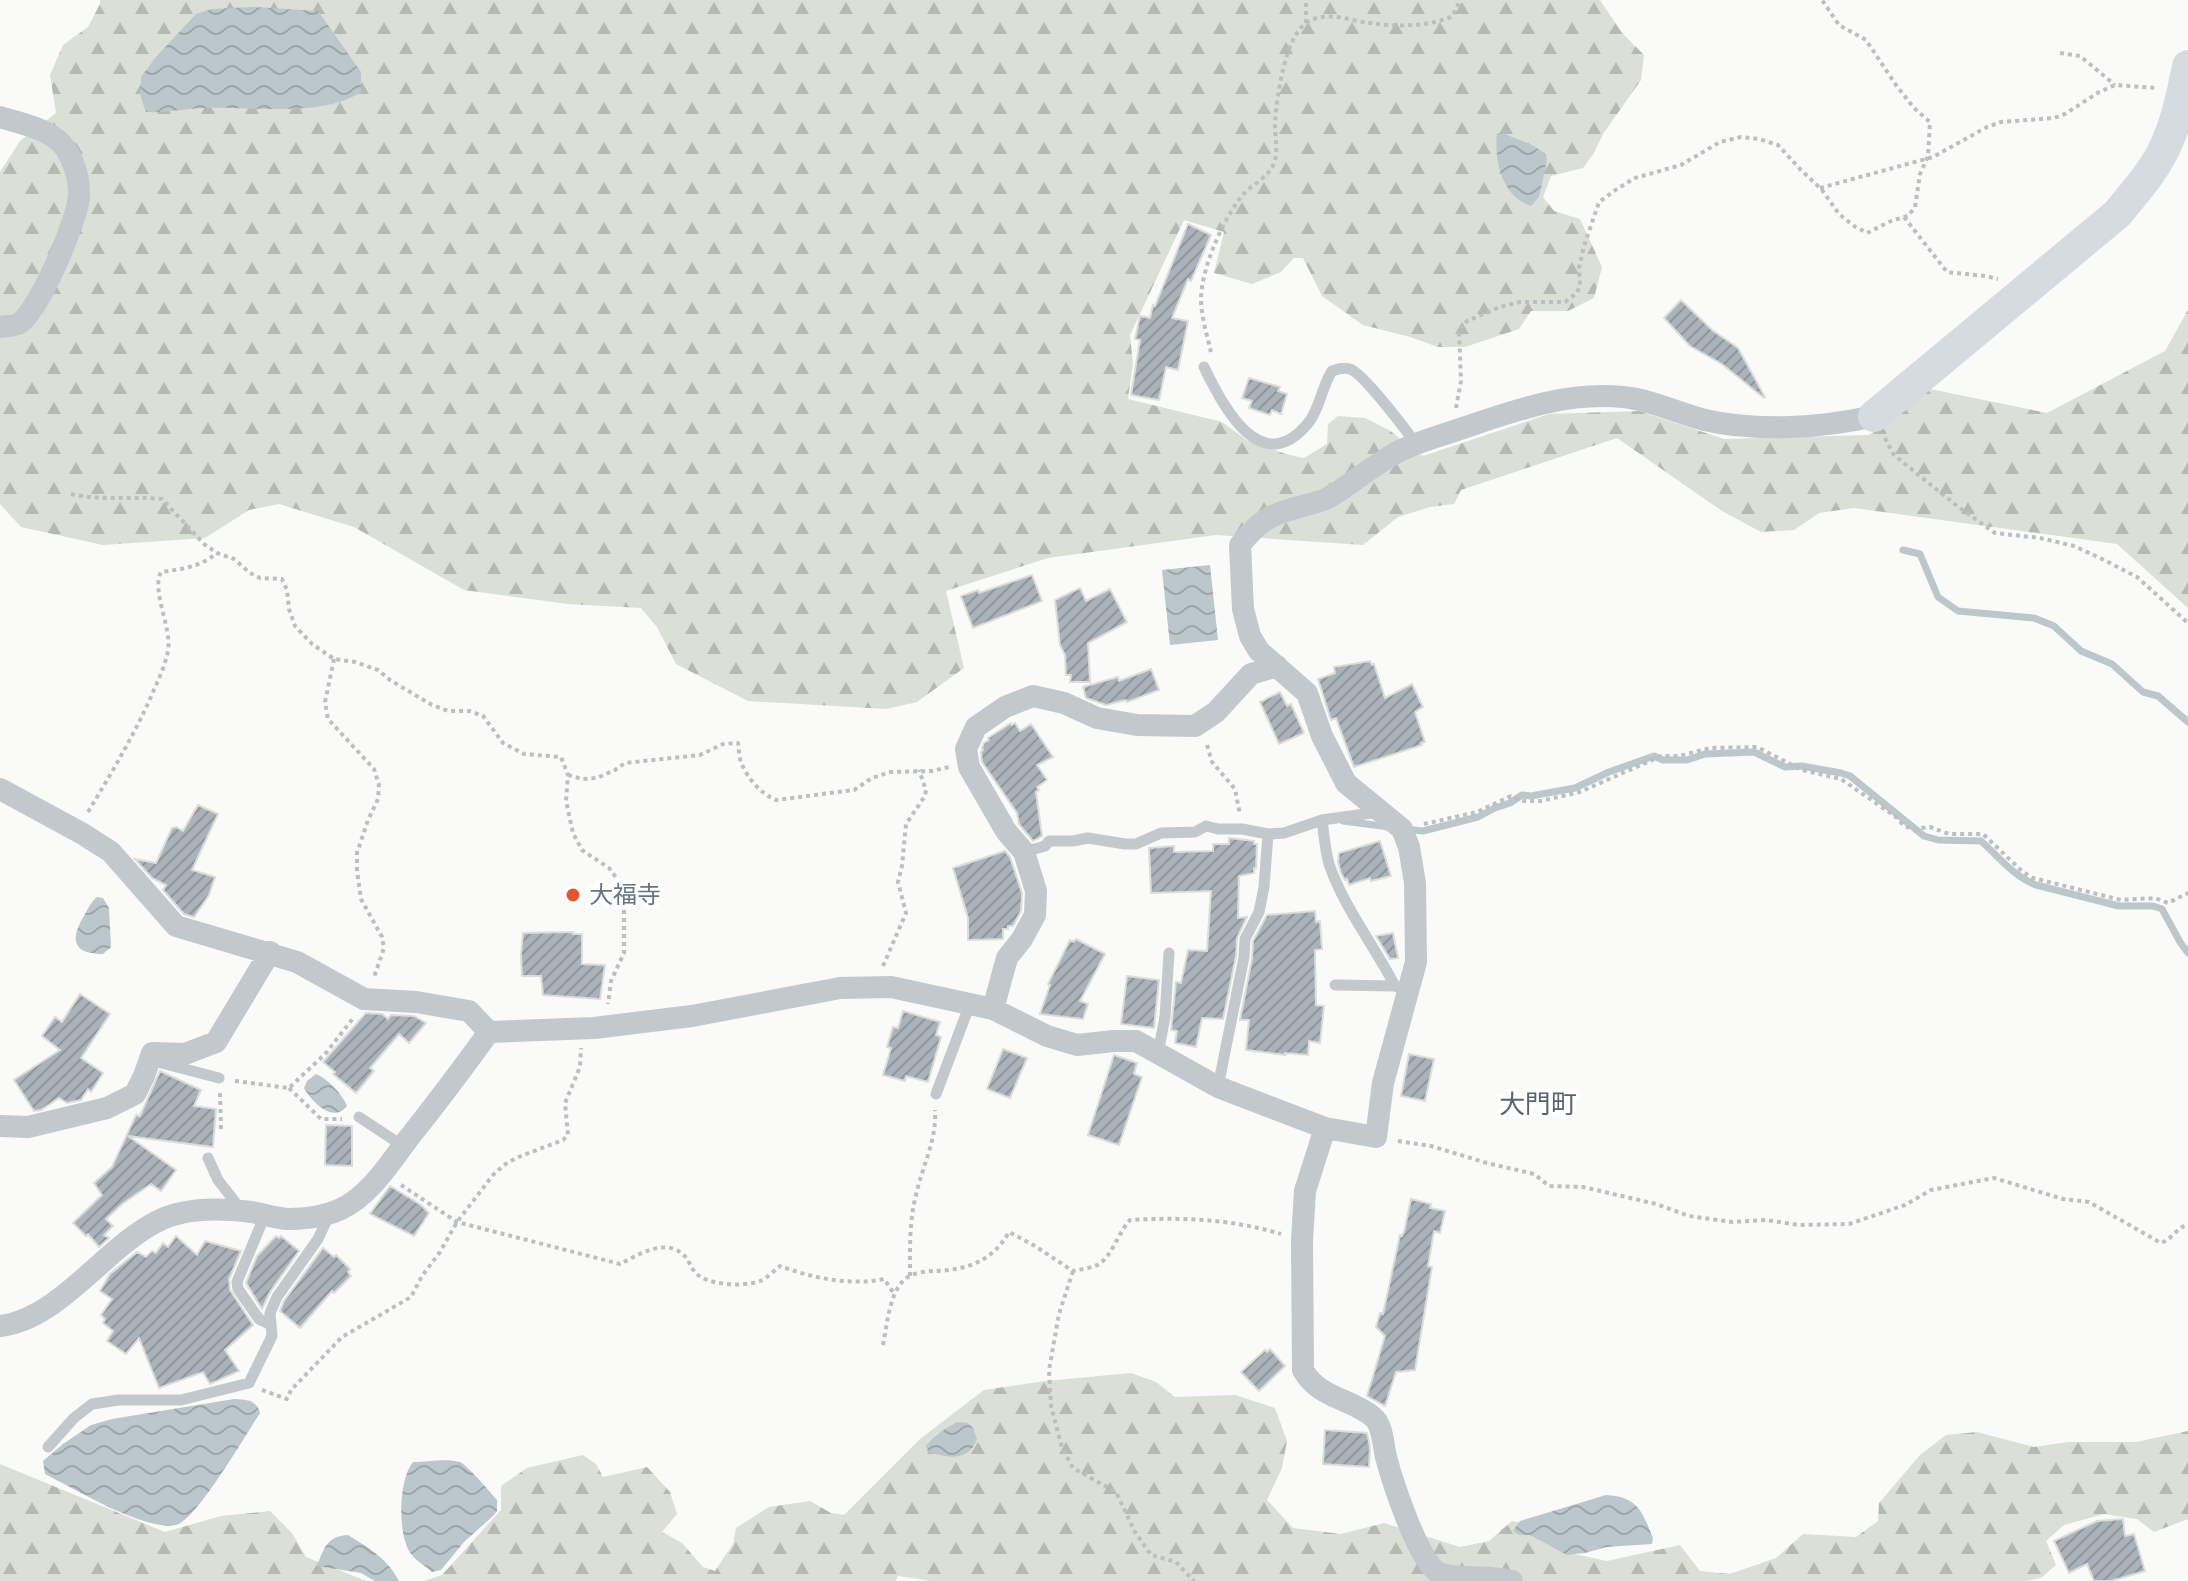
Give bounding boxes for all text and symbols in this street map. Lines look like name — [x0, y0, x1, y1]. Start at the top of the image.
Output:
place label: 大福寺 — [589, 878, 661, 913]
marker: 大福寺 — [564, 886, 582, 904]
district label: 大門町 — [1499, 1086, 1577, 1123]

